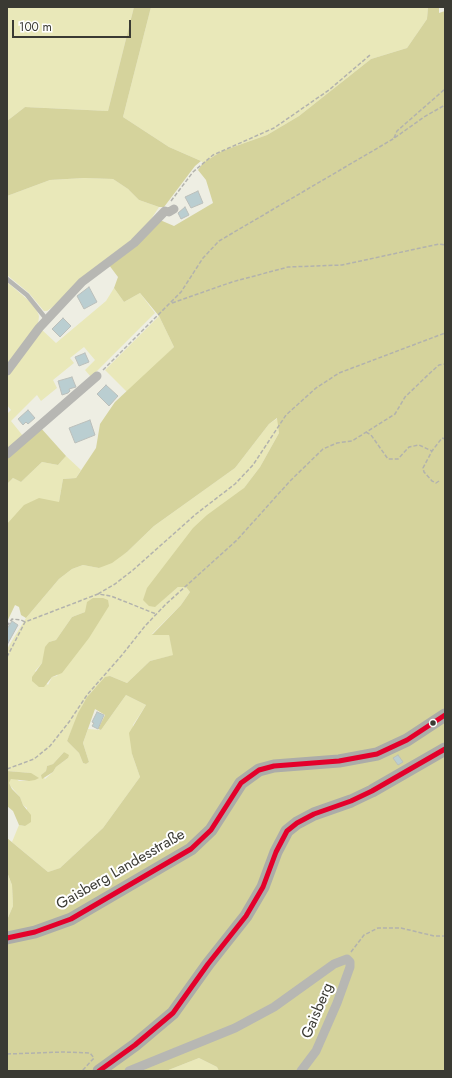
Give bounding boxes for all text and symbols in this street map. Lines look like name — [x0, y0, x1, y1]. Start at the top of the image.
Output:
scale bar — [14, 12, 133, 38]
text: 100 m — [19, 18, 52, 36]
unlabelled marker — [428, 718, 438, 728]
street label: Gaisberg Landesstraße — [54, 826, 188, 914]
street label: Gaisberg — [298, 981, 338, 1041]

